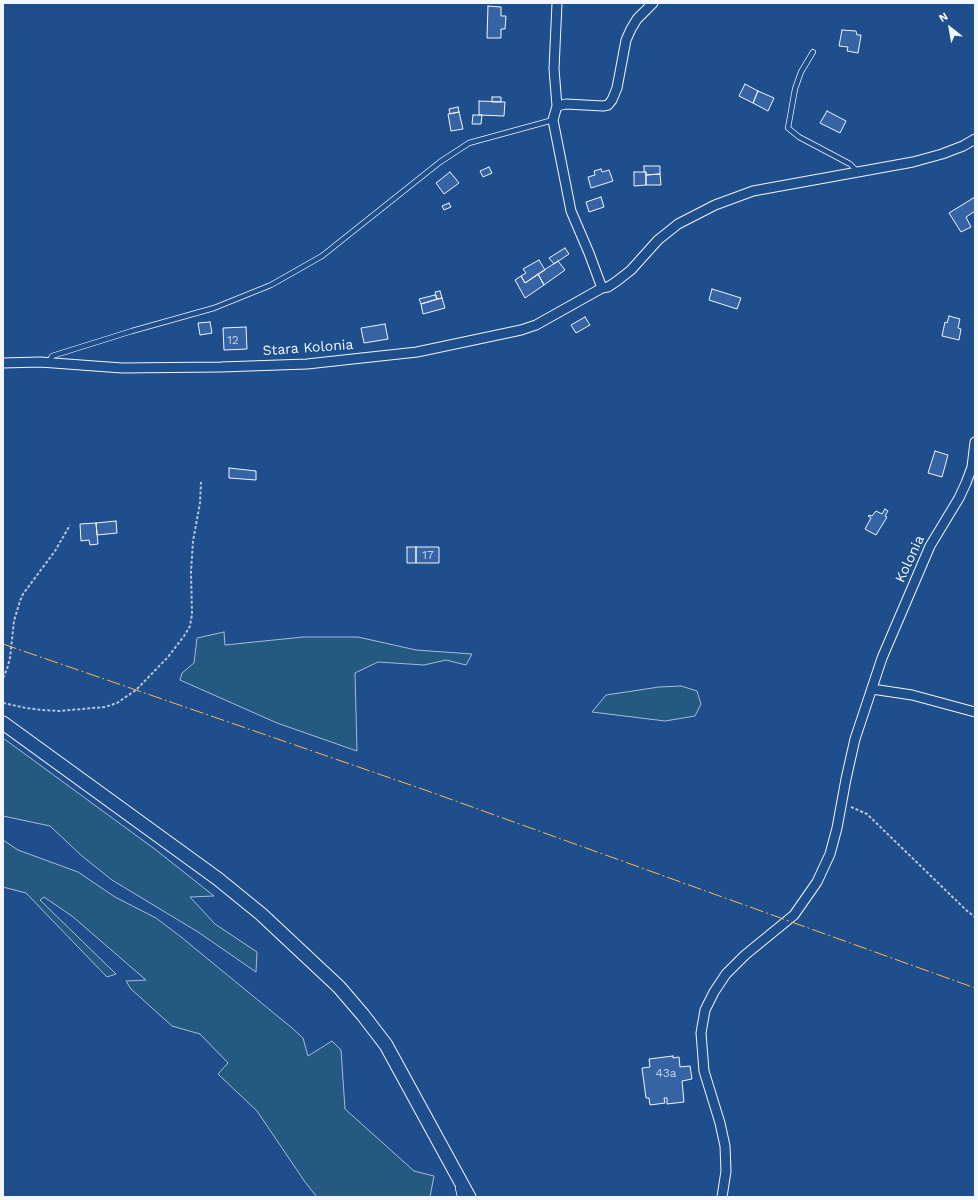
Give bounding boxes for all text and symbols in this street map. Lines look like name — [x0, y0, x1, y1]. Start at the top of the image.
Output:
north arrow — [930, 8, 970, 48]
text: N — [937, 10, 950, 25]
house number: 12 — [227, 333, 239, 347]
street label: Stara Kolonia — [262, 336, 354, 360]
street label: Kolonia — [892, 533, 928, 585]
house number: 17 — [422, 548, 434, 562]
house number: 43a — [655, 1066, 677, 1080]

